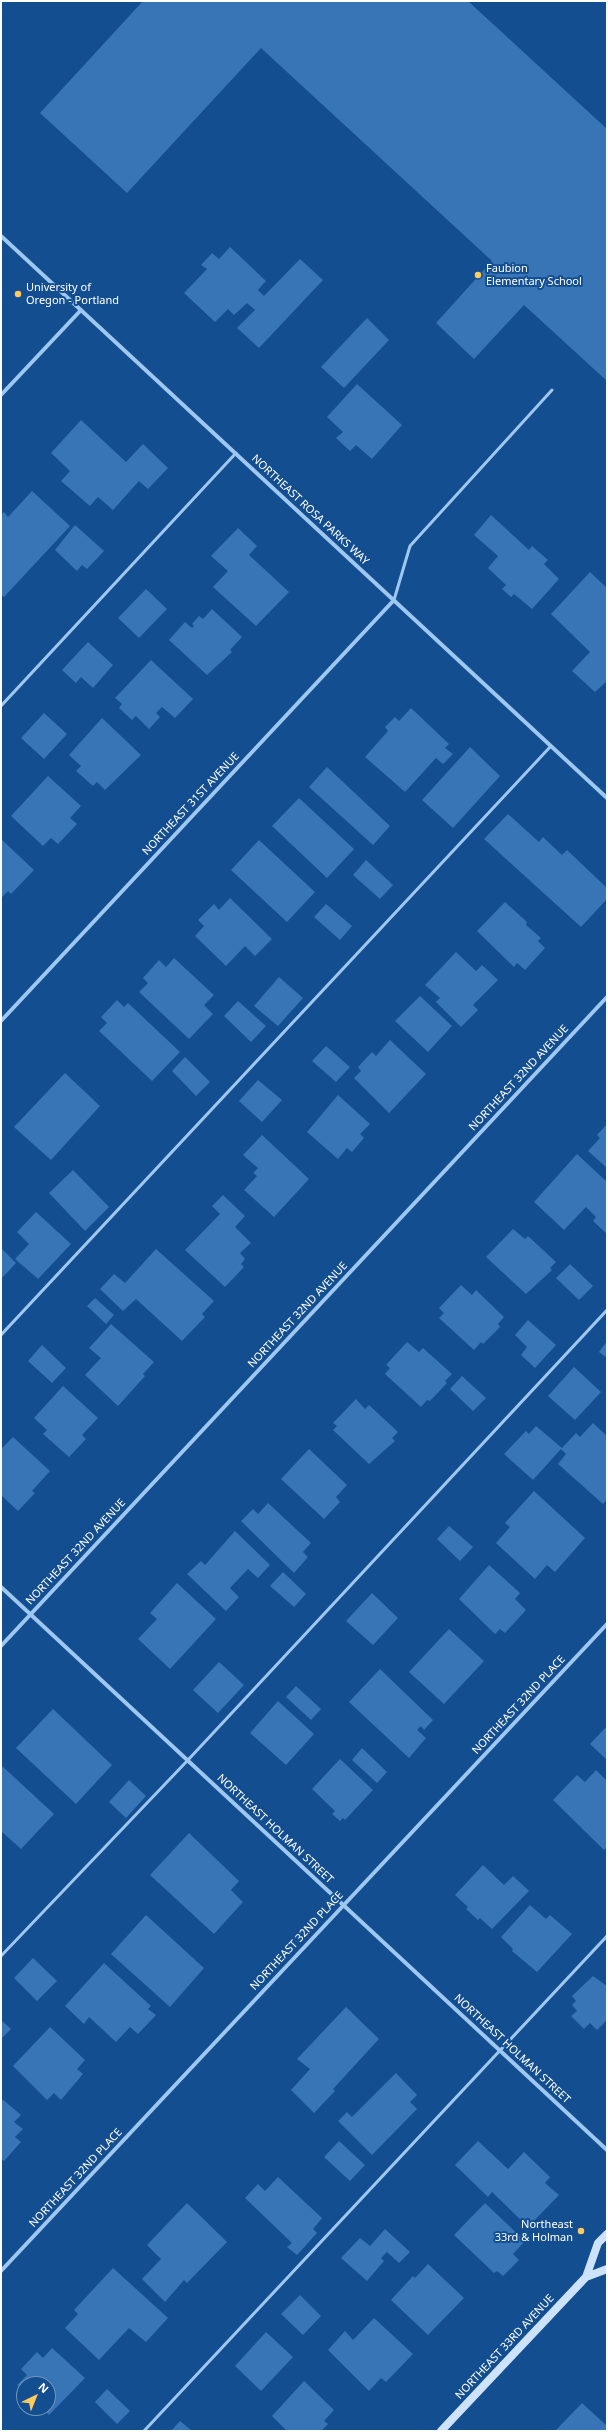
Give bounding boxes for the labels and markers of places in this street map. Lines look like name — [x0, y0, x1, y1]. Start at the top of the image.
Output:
place label: Faubion Elementary School — [486, 262, 582, 288]
marker: Faubion Elementary School — [473, 270, 483, 280]
place label: University of Oregon - Portland — [26, 281, 119, 307]
marker: University of Oregon - Portland — [13, 289, 23, 299]
place label: Northeast 33rd & Holman — [495, 2218, 573, 2244]
marker: Northeast 33rd & Holman — [576, 2226, 586, 2236]

